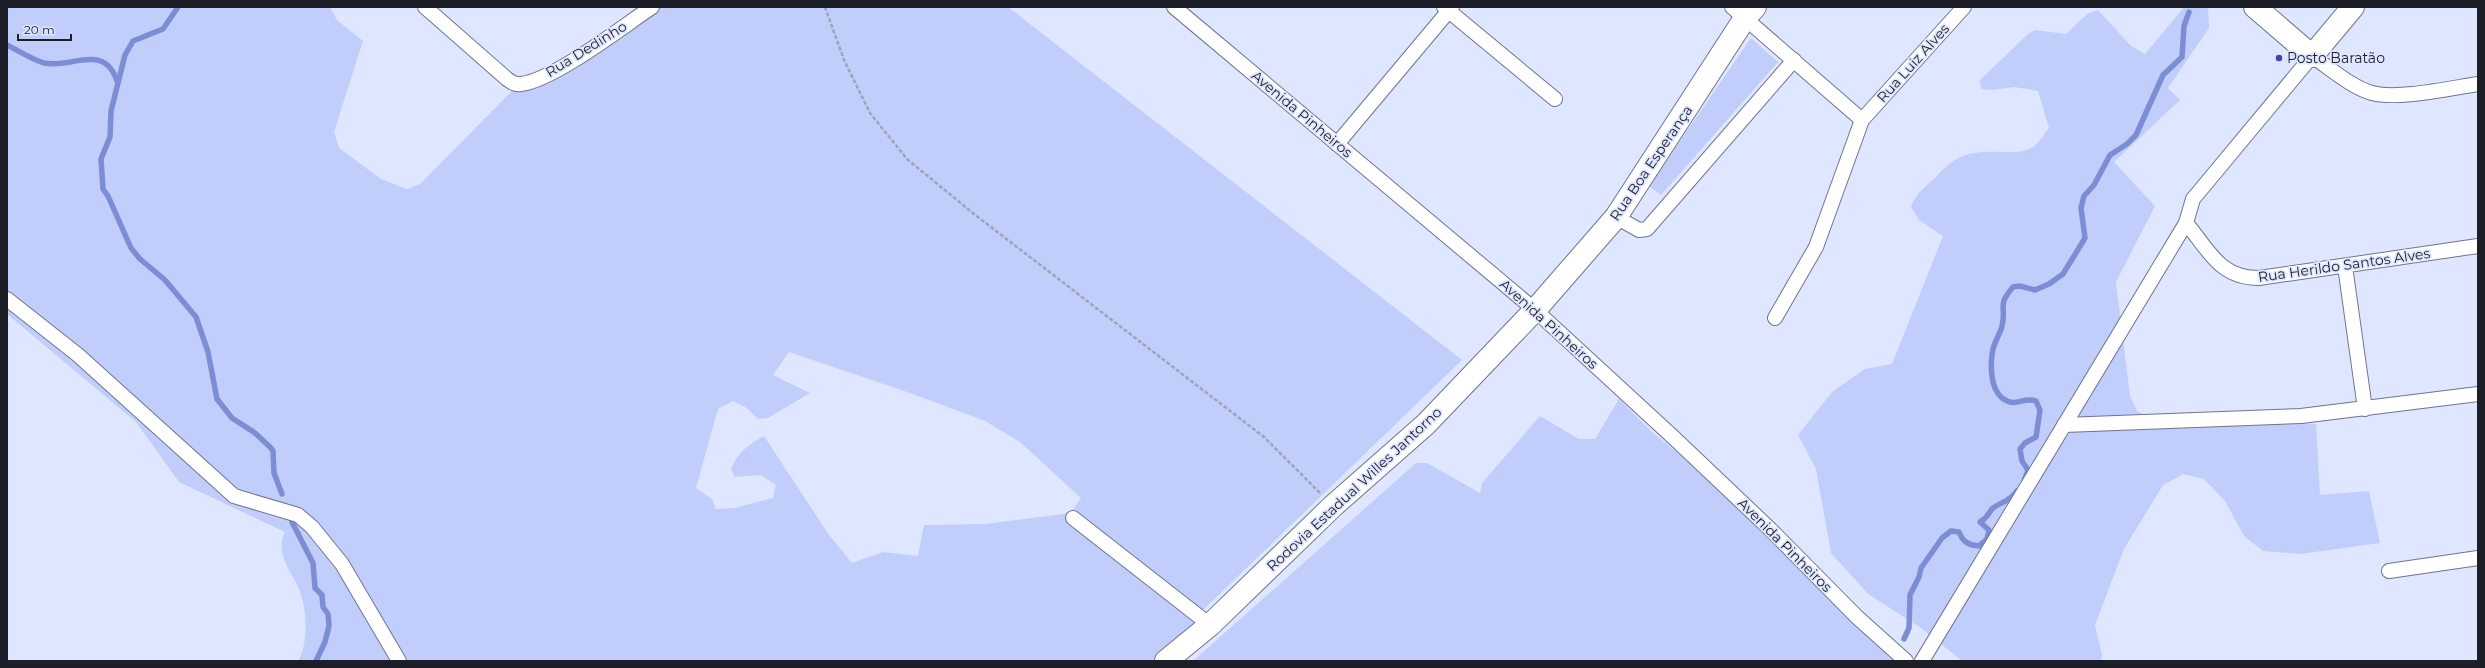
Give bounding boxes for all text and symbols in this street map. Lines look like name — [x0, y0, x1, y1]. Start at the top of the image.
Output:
scale bar — [18, 16, 71, 42]
street label: Rua Dedinho — [542, 17, 630, 81]
street label: Rua Luiz Alves — [1873, 20, 1953, 106]
text: 20 m — [24, 22, 55, 37]
place label: Posto Baratão — [2287, 49, 2385, 67]
marker: Posto Baratão — [2274, 53, 2284, 63]
street label: Avenida Pinheiros — [1248, 67, 1356, 162]
street label: Rua Boa Esperança — [1606, 102, 1696, 224]
street label: Rua Herildo Santos Alves — [2257, 244, 2431, 286]
street label: Avenida Pinheiros — [1496, 275, 1602, 373]
street label: Rodovia Estadual Willes Jantorno — [1263, 403, 1445, 575]
street label: Avenida Pinheiros — [1734, 494, 1836, 596]

